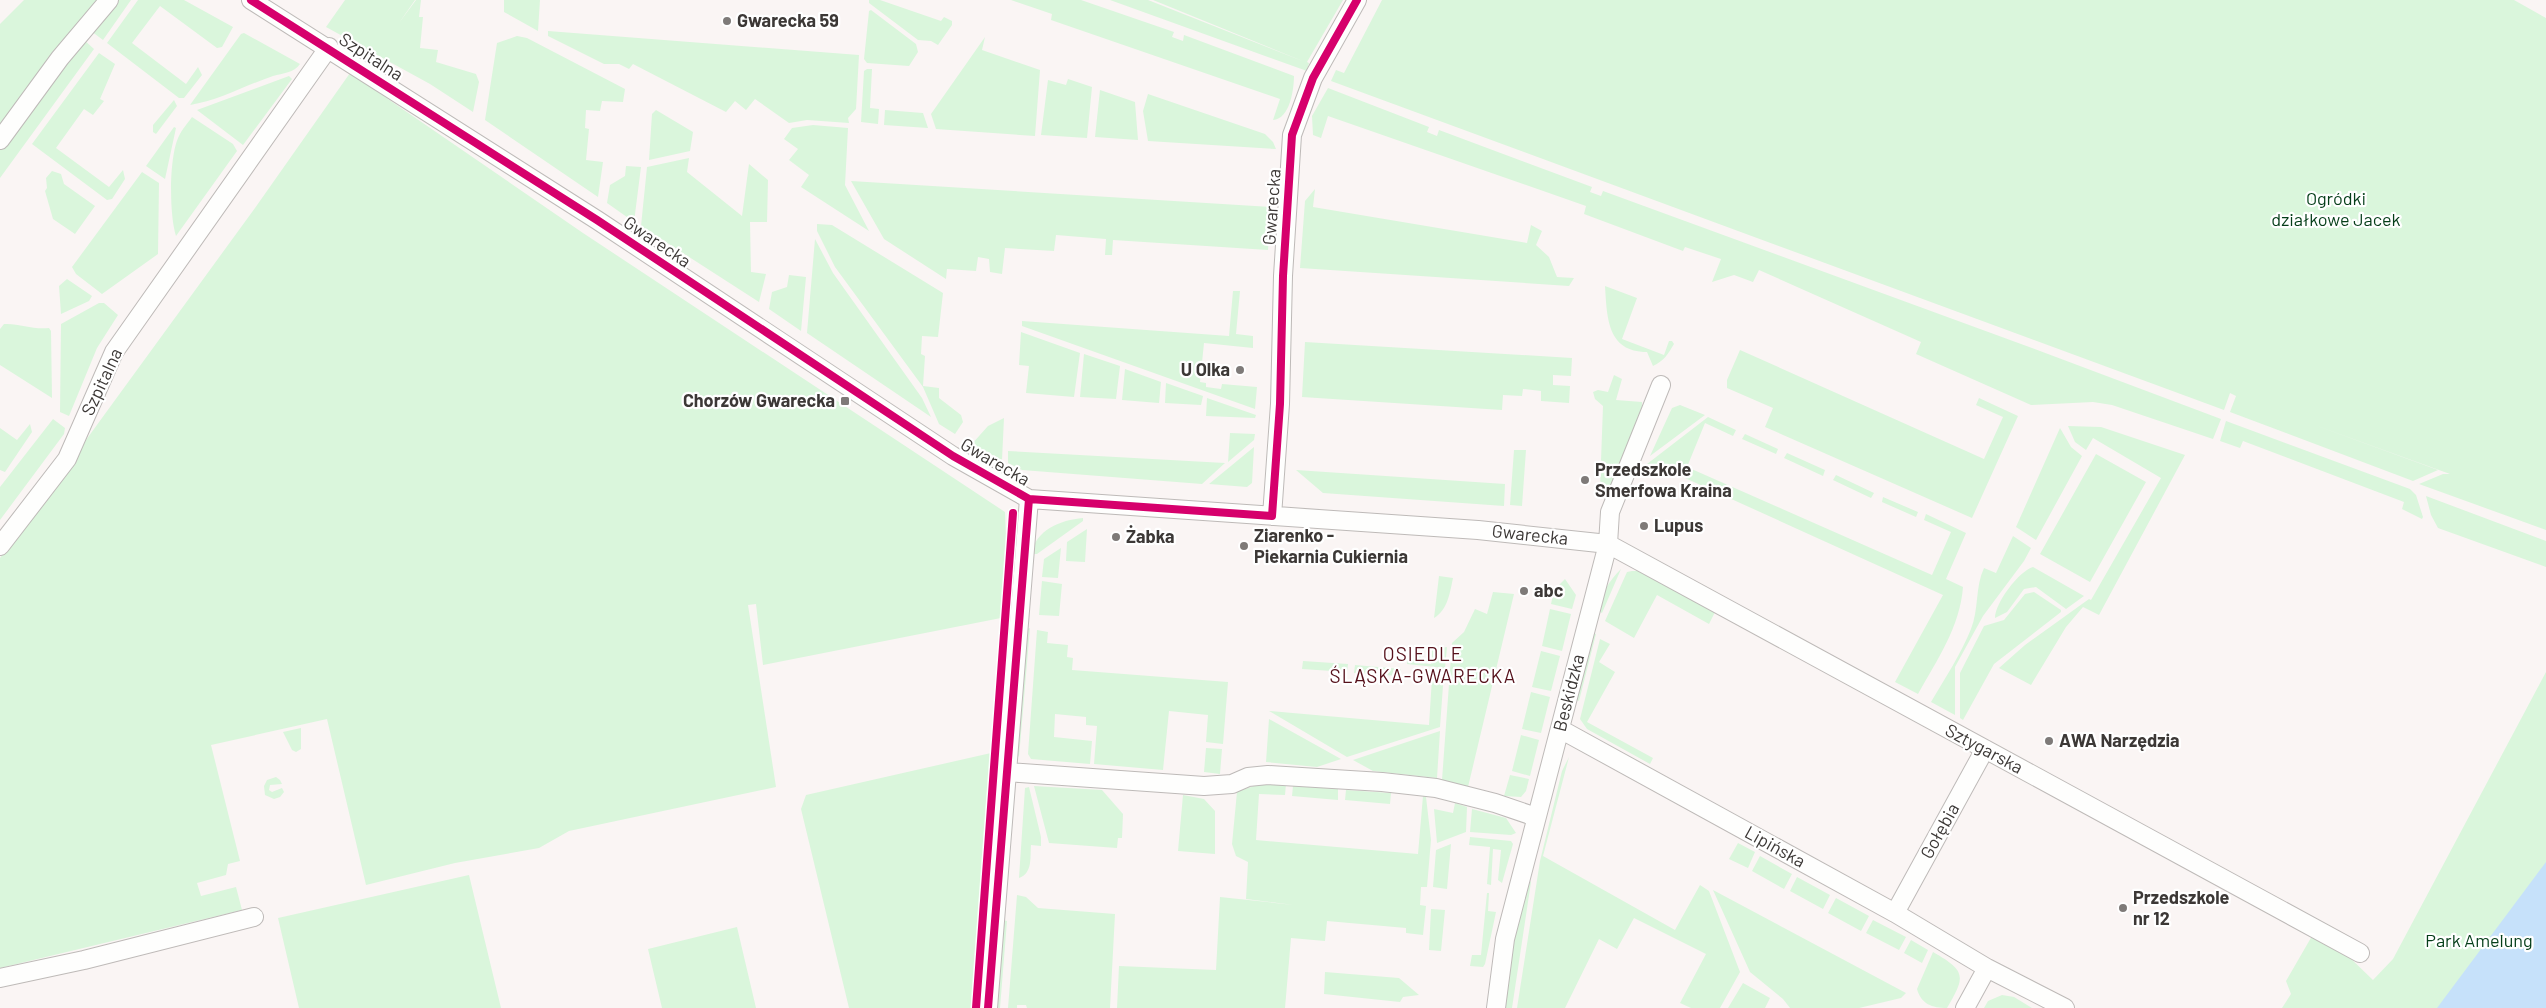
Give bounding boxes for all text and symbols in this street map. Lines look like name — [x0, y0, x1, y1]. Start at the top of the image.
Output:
place label: Gwarecka 59 — [737, 9, 839, 31]
marker: Gwarecka 59 — [721, 15, 733, 27]
street label: Szpitalna — [335, 27, 408, 85]
street label: Gwarecka — [1257, 168, 1285, 246]
park label: Ogródki działkowe Jacek — [2271, 187, 2401, 230]
street label: Gwarecka — [620, 211, 695, 272]
street label: Szpitalna — [76, 344, 126, 419]
place label: U Olka — [1181, 358, 1230, 380]
marker: U Olka — [1234, 364, 1246, 376]
place label: Chorzów Gwarecka — [683, 389, 835, 411]
marker: Chorzów Gwarecka — [839, 395, 851, 407]
street label: Gwarecka — [957, 432, 1034, 490]
place label: Przedszkole Smerfowa Kraina — [1595, 458, 1732, 501]
marker: Przedszkole Smerfowa Kraina — [1579, 474, 1591, 486]
place label: Lupus — [1654, 514, 1703, 536]
street label: Gwarecka — [1491, 519, 1569, 549]
marker: Lupus — [1638, 520, 1650, 532]
place label: Ziarenko - Piekarnia Cukiernia — [1254, 524, 1408, 567]
place label: Żabka — [1126, 525, 1174, 547]
marker: Żabka — [1110, 531, 1122, 543]
marker: Ziarenko - Piekarnia Cukiernia — [1238, 540, 1250, 552]
place label: abc — [1534, 579, 1564, 601]
marker: abc — [1518, 585, 1530, 597]
district label: OSIEDLE ŚLĄSKA-GWARECKA — [1330, 642, 1516, 687]
street label: Beskidzka — [1548, 652, 1588, 734]
street label: Sztygarska — [1942, 718, 2027, 778]
place label: AWA Narzędzia — [2059, 729, 2180, 751]
marker: AWA Narzędzia — [2043, 735, 2055, 747]
street label: Gołębia — [1915, 799, 1963, 862]
street label: Lipińska — [1741, 821, 1810, 872]
place label: Przedszkole nr 12 — [2133, 886, 2230, 929]
marker: Przedszkole nr 12 — [2117, 902, 2129, 914]
park label: Park Amelung — [2425, 929, 2533, 951]

